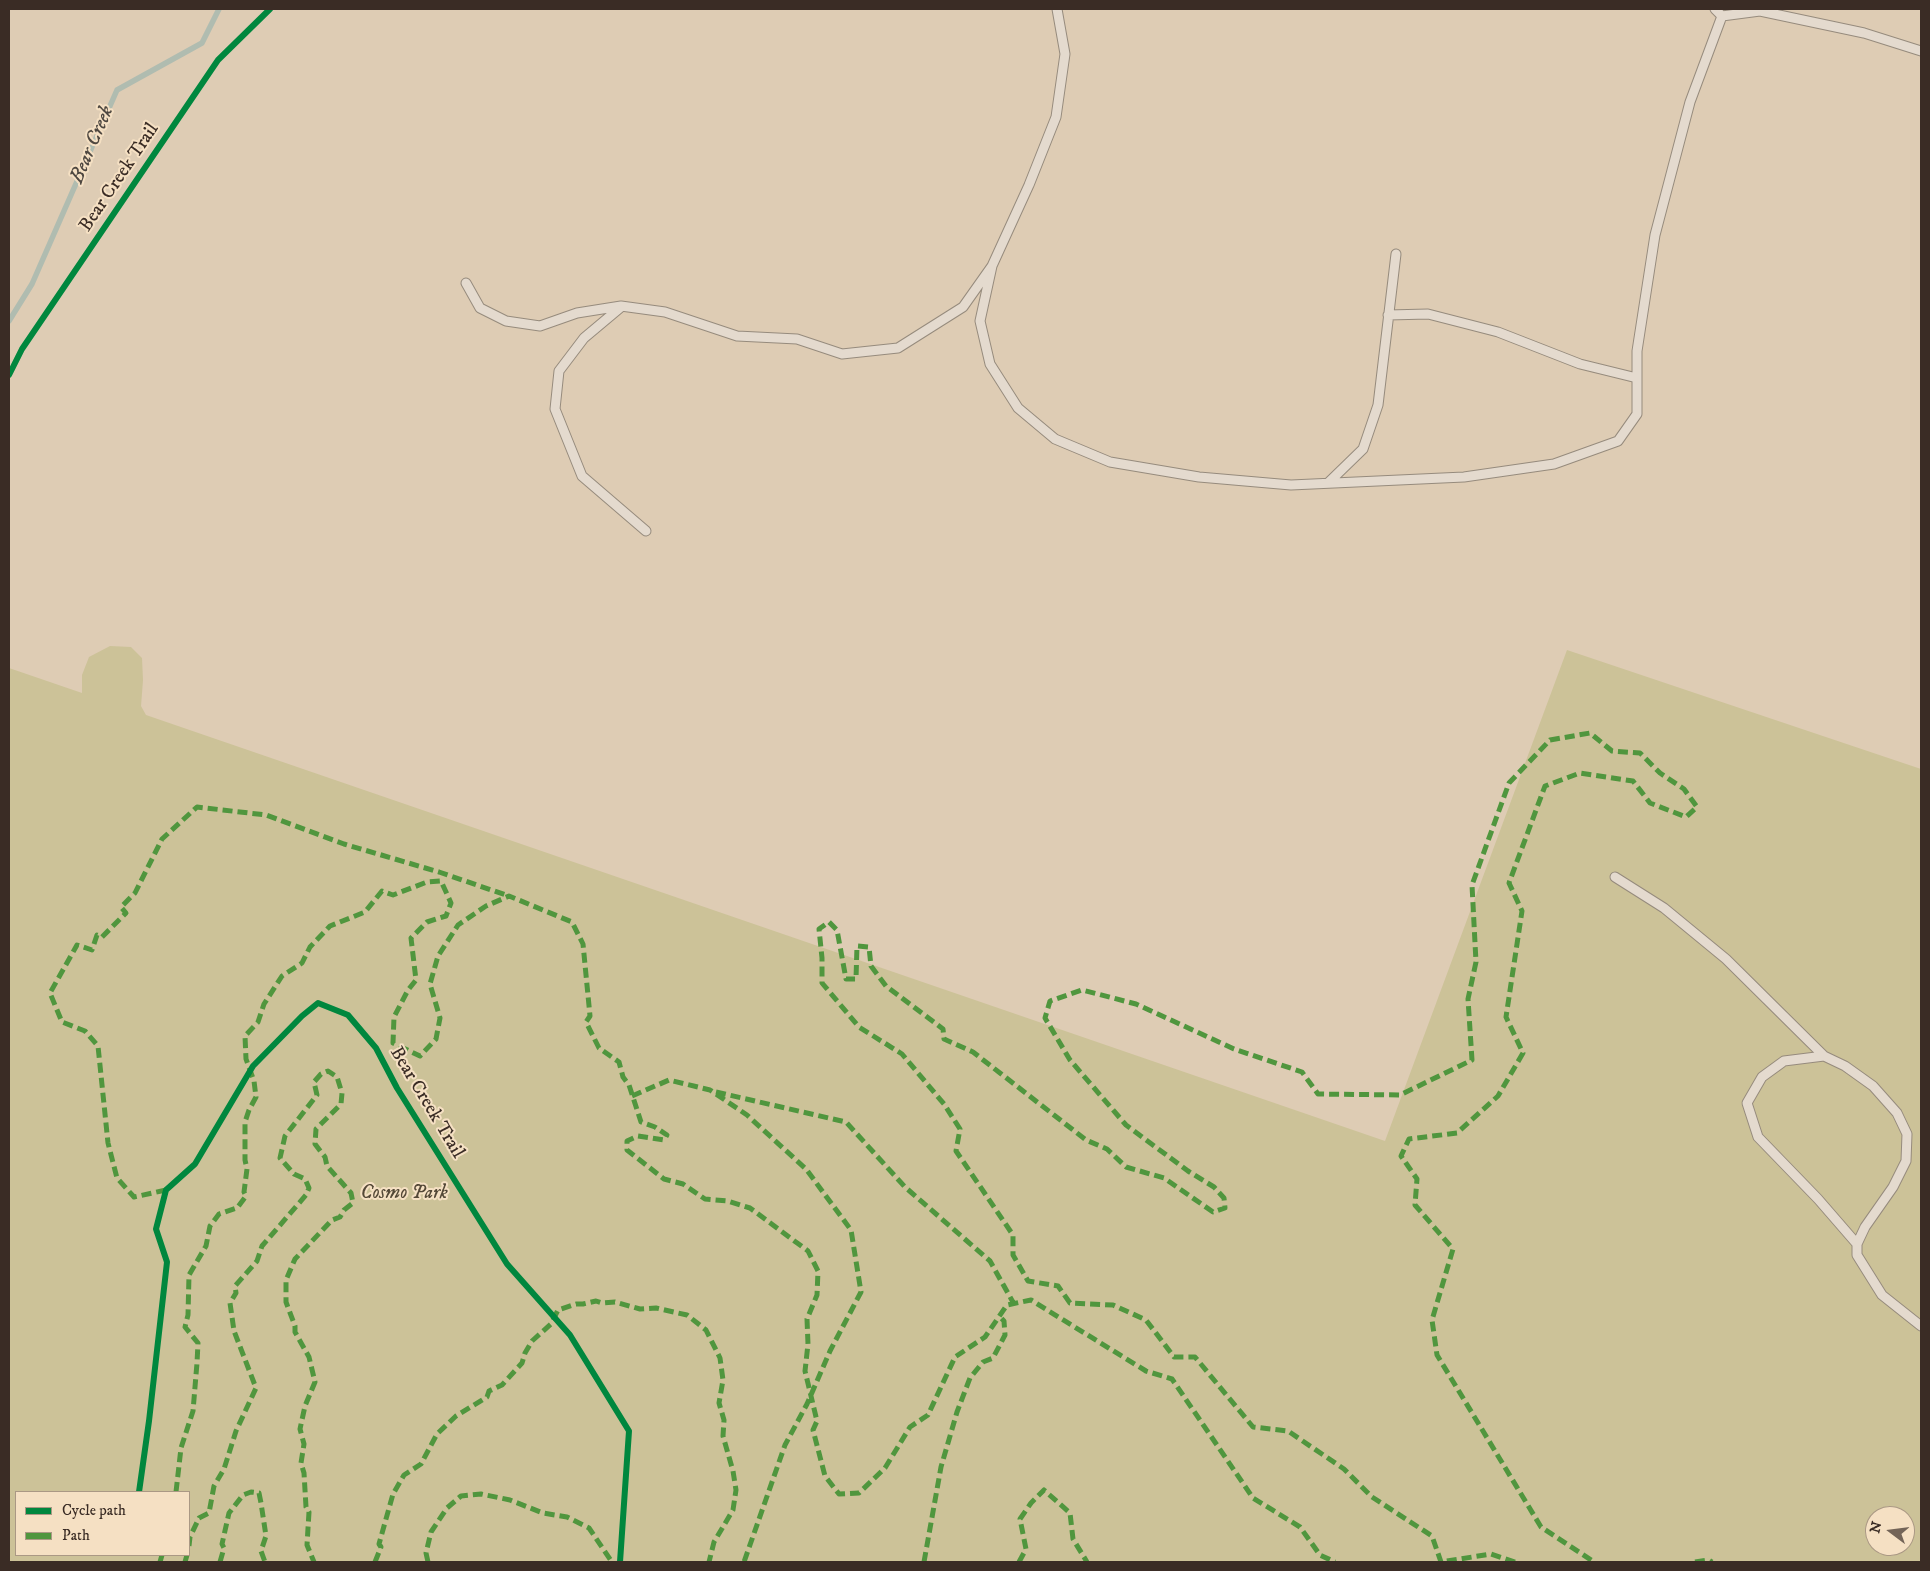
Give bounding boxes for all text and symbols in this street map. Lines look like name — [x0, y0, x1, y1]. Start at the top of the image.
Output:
water label: Bear Creek — [66, 103, 120, 187]
street label: Bear Creek Trail — [75, 119, 165, 237]
street label: Bear Creek Trail — [384, 1043, 468, 1163]
park label: Cosmo Park — [360, 1183, 448, 1205]
legend — [15, 1491, 190, 1556]
text: Cycle path — [62, 1501, 126, 1520]
north arrow — [1865, 1506, 1915, 1556]
text: N — [1866, 1519, 1887, 1535]
text: Path — [62, 1526, 90, 1545]

